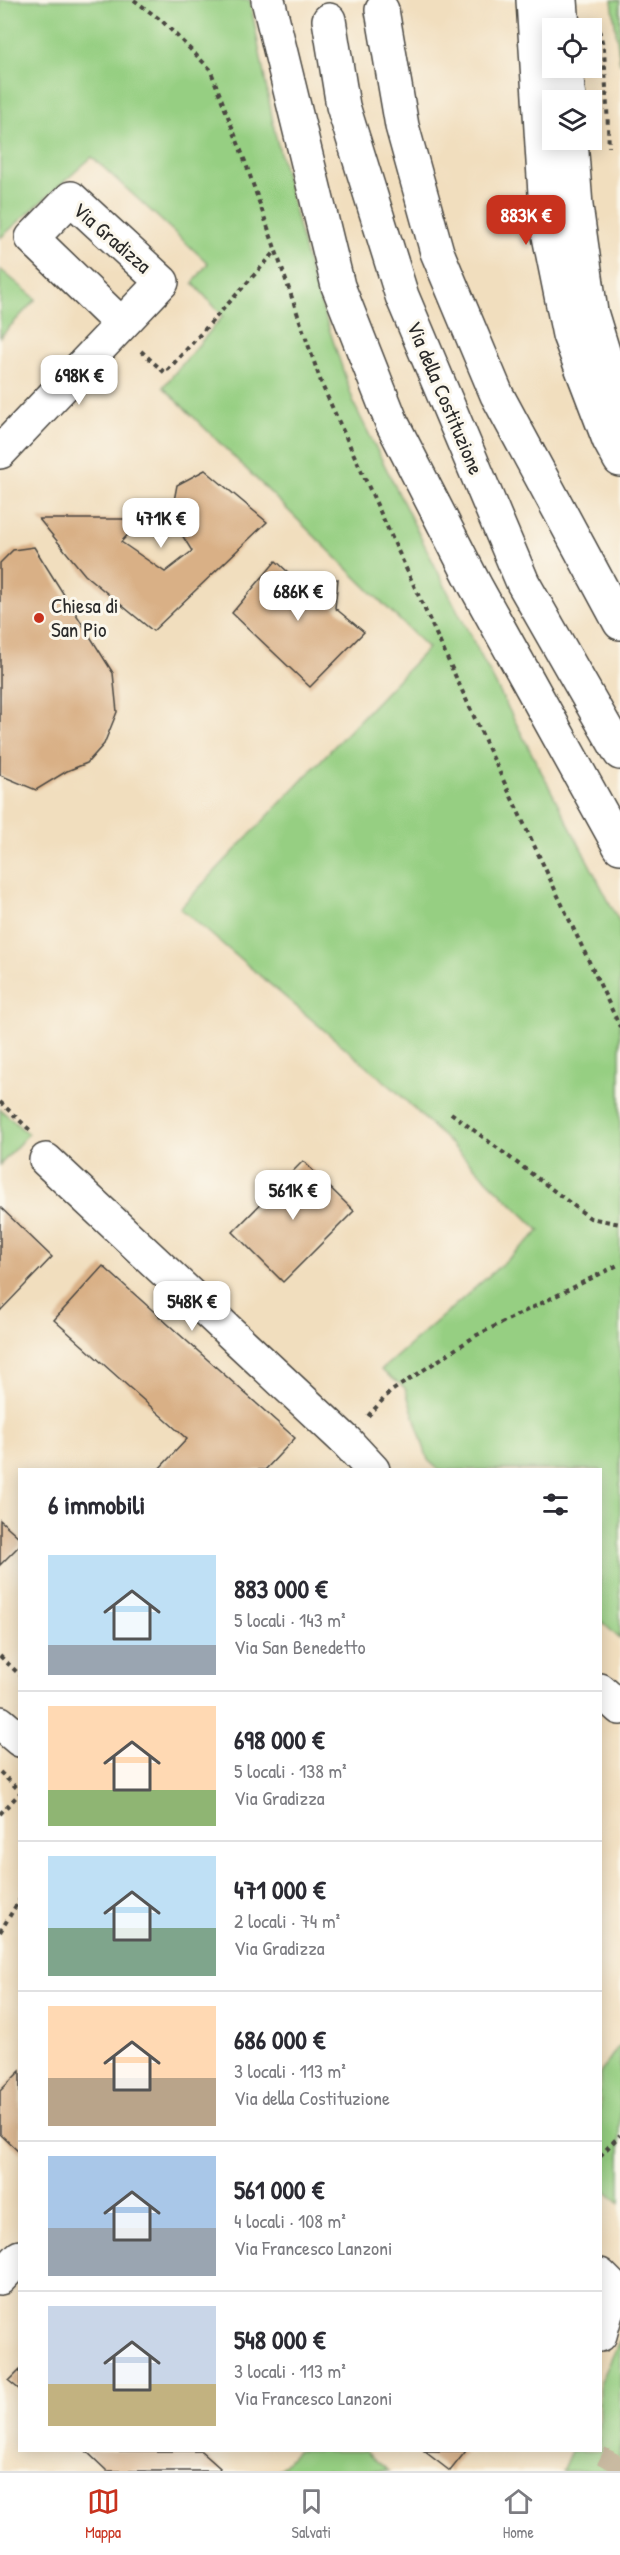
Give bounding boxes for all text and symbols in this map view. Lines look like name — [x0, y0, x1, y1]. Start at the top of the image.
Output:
map controls — [542, 18, 602, 150]
button: locate — [542, 18, 602, 78]
button: layers — [542, 90, 602, 150]
street label: Via Gradizza — [67, 195, 158, 280]
pin: 883K € — [477, 195, 575, 246]
text: 883K € — [501, 201, 551, 228]
street label: Via della Costituzione — [400, 317, 491, 479]
pin: 698K € — [30, 355, 128, 406]
text: 698K € — [55, 361, 103, 388]
pin: 471K € — [112, 498, 210, 549]
text: 471K € — [136, 504, 186, 531]
pin: 686K € — [249, 571, 347, 622]
text: 686K € — [273, 577, 323, 604]
place label: Chiesa di San Pio — [51, 591, 118, 644]
marker: Chiesa di San Pio — [32, 611, 46, 625]
pin: 561K € — [244, 1170, 342, 1221]
text: 561K € — [269, 1176, 317, 1203]
pin: 548K € — [143, 1281, 241, 1332]
text: 548K € — [167, 1287, 217, 1314]
text: 6 immobili — [48, 1487, 145, 1522]
icon: filters — [539, 1488, 572, 1521]
text: 883 000 € — [234, 1571, 328, 1606]
icon: home — [96, 1579, 168, 1651]
text: 5 locali · 143 m² — [234, 1606, 346, 1633]
text: Via San Benedetto — [234, 1633, 366, 1660]
text: 698 000 € — [234, 1722, 325, 1757]
icon: home — [96, 1730, 168, 1802]
text: 5 locali · 138 m² — [234, 1757, 347, 1784]
text: Via Gradizza — [234, 1784, 325, 1811]
text: 471 000 € — [234, 1872, 325, 1907]
icon: home — [96, 1880, 168, 1952]
text: 2 locali · 74 m² — [234, 1907, 340, 1934]
text: Via Gradizza — [234, 1934, 325, 1961]
text: 686 000 € — [234, 2022, 325, 2057]
icon: home — [96, 2030, 168, 2102]
text: 3 locali · 113 m² — [234, 2057, 346, 2084]
text: Via della Costituzione — [234, 2084, 390, 2111]
text: 561 000 € — [234, 2172, 324, 2207]
icon: home — [96, 2180, 168, 2252]
text: 4 locali · 108 m² — [234, 2207, 346, 2234]
text: Via Francesco Lanzoni — [234, 2234, 393, 2261]
text: 548 000 € — [234, 2322, 325, 2357]
icon: home — [96, 2330, 168, 2402]
text: 3 locali · 113 m² — [234, 2357, 346, 2384]
text: Via Francesco Lanzoni — [234, 2384, 393, 2411]
tab: Mappa — [85, 2485, 121, 2543]
tab: Salvati — [292, 2485, 331, 2543]
tab: Home — [502, 2485, 535, 2543]

